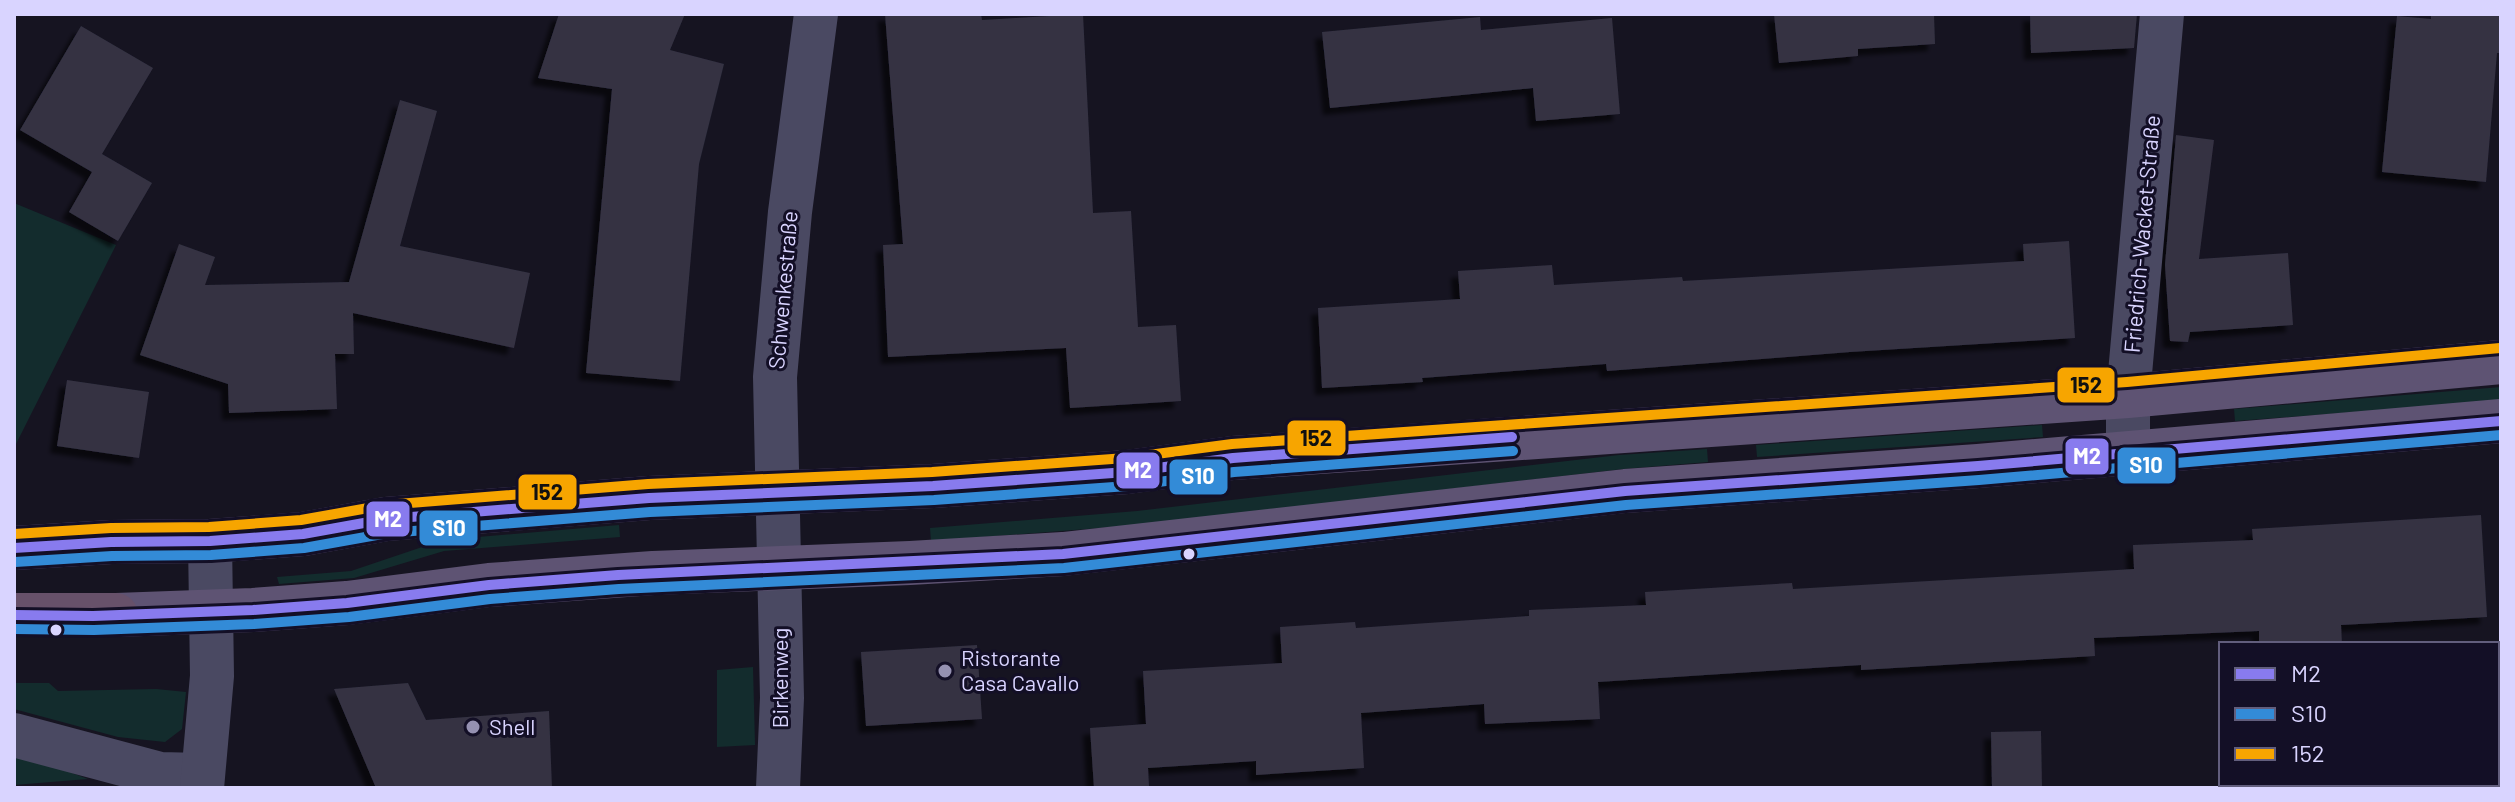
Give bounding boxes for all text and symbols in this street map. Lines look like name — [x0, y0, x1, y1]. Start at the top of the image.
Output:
street label: Friedrich-Wacket-Straße — [2118, 114, 2164, 354]
street label: Schwenkestraße — [762, 210, 802, 370]
line badge: 152 — [2056, 366, 2116, 404]
text: 152 — [2070, 371, 2102, 397]
line badge: 152 — [1286, 419, 1347, 457]
text: 152 — [1300, 424, 1332, 450]
line badge: M2 — [2064, 437, 2110, 476]
text: M2 — [2073, 442, 2101, 468]
line badge: S10 — [2116, 446, 2177, 485]
line badge: M2 — [1115, 451, 1161, 490]
text: S10 — [2129, 451, 2163, 477]
text: M2 — [1124, 456, 1152, 482]
line badge: S10 — [1168, 458, 1229, 496]
text: S10 — [1181, 462, 1215, 488]
line badge: 152 — [517, 473, 578, 511]
text: 152 — [531, 478, 563, 504]
line badge: M2 — [365, 500, 411, 538]
text: M2 — [374, 505, 402, 531]
line badge: S10 — [418, 509, 479, 547]
text: S10 — [432, 514, 466, 540]
unlabelled marker — [1181, 546, 1197, 562]
unlabelled marker — [48, 622, 64, 638]
street label: Birkenweg — [766, 628, 792, 728]
legend — [2219, 642, 2499, 786]
place label: Ristorante Casa Cavallo — [961, 644, 1080, 695]
text: M2 — [2291, 658, 2321, 687]
marker: Ristorante Casa Cavallo — [936, 662, 954, 680]
text: S10 — [2291, 698, 2327, 727]
place label: Shell — [489, 713, 535, 739]
marker: Shell — [464, 718, 482, 736]
text: 152 — [2291, 738, 2325, 767]

